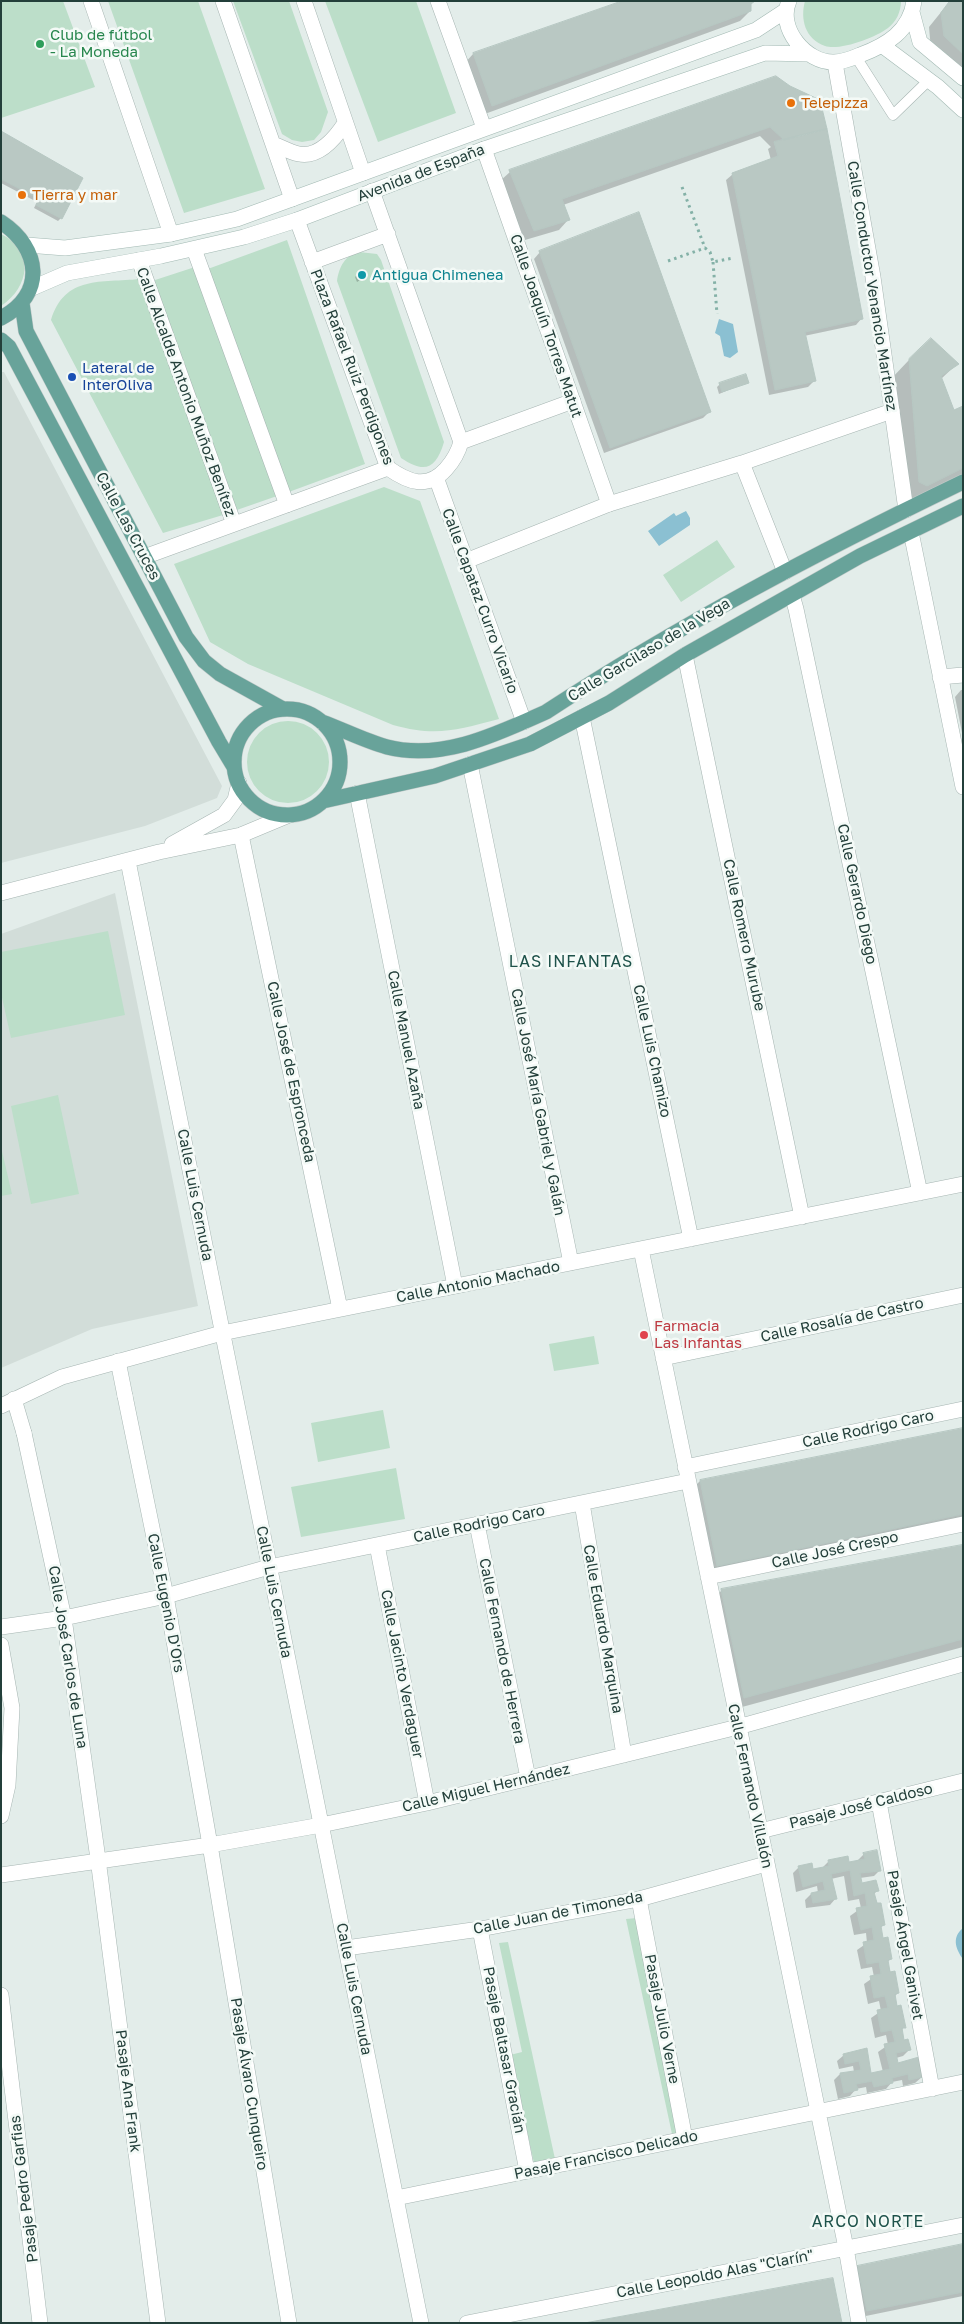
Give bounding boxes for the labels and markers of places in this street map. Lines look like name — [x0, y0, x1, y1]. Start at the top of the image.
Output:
place label: Club de fútbol - La Moneda — [50, 26, 152, 61]
marker: Club de fútbol - La Moneda — [34, 38, 46, 50]
place label: Telepizza — [801, 94, 868, 112]
marker: Telepizza — [785, 97, 797, 109]
place label: Tierra y mar — [32, 186, 118, 204]
marker: Tierra y mar — [16, 189, 28, 201]
place label: Antigua Chimenea — [372, 266, 503, 284]
marker: Antigua Chimenea — [356, 269, 368, 281]
place label: Lateral de InterOliva — [82, 359, 154, 394]
marker: Lateral de InterOliva — [66, 371, 78, 383]
place label: Farmacia Las Infantas — [654, 1317, 742, 1352]
marker: Farmacia Las Infantas — [638, 1329, 650, 1341]

